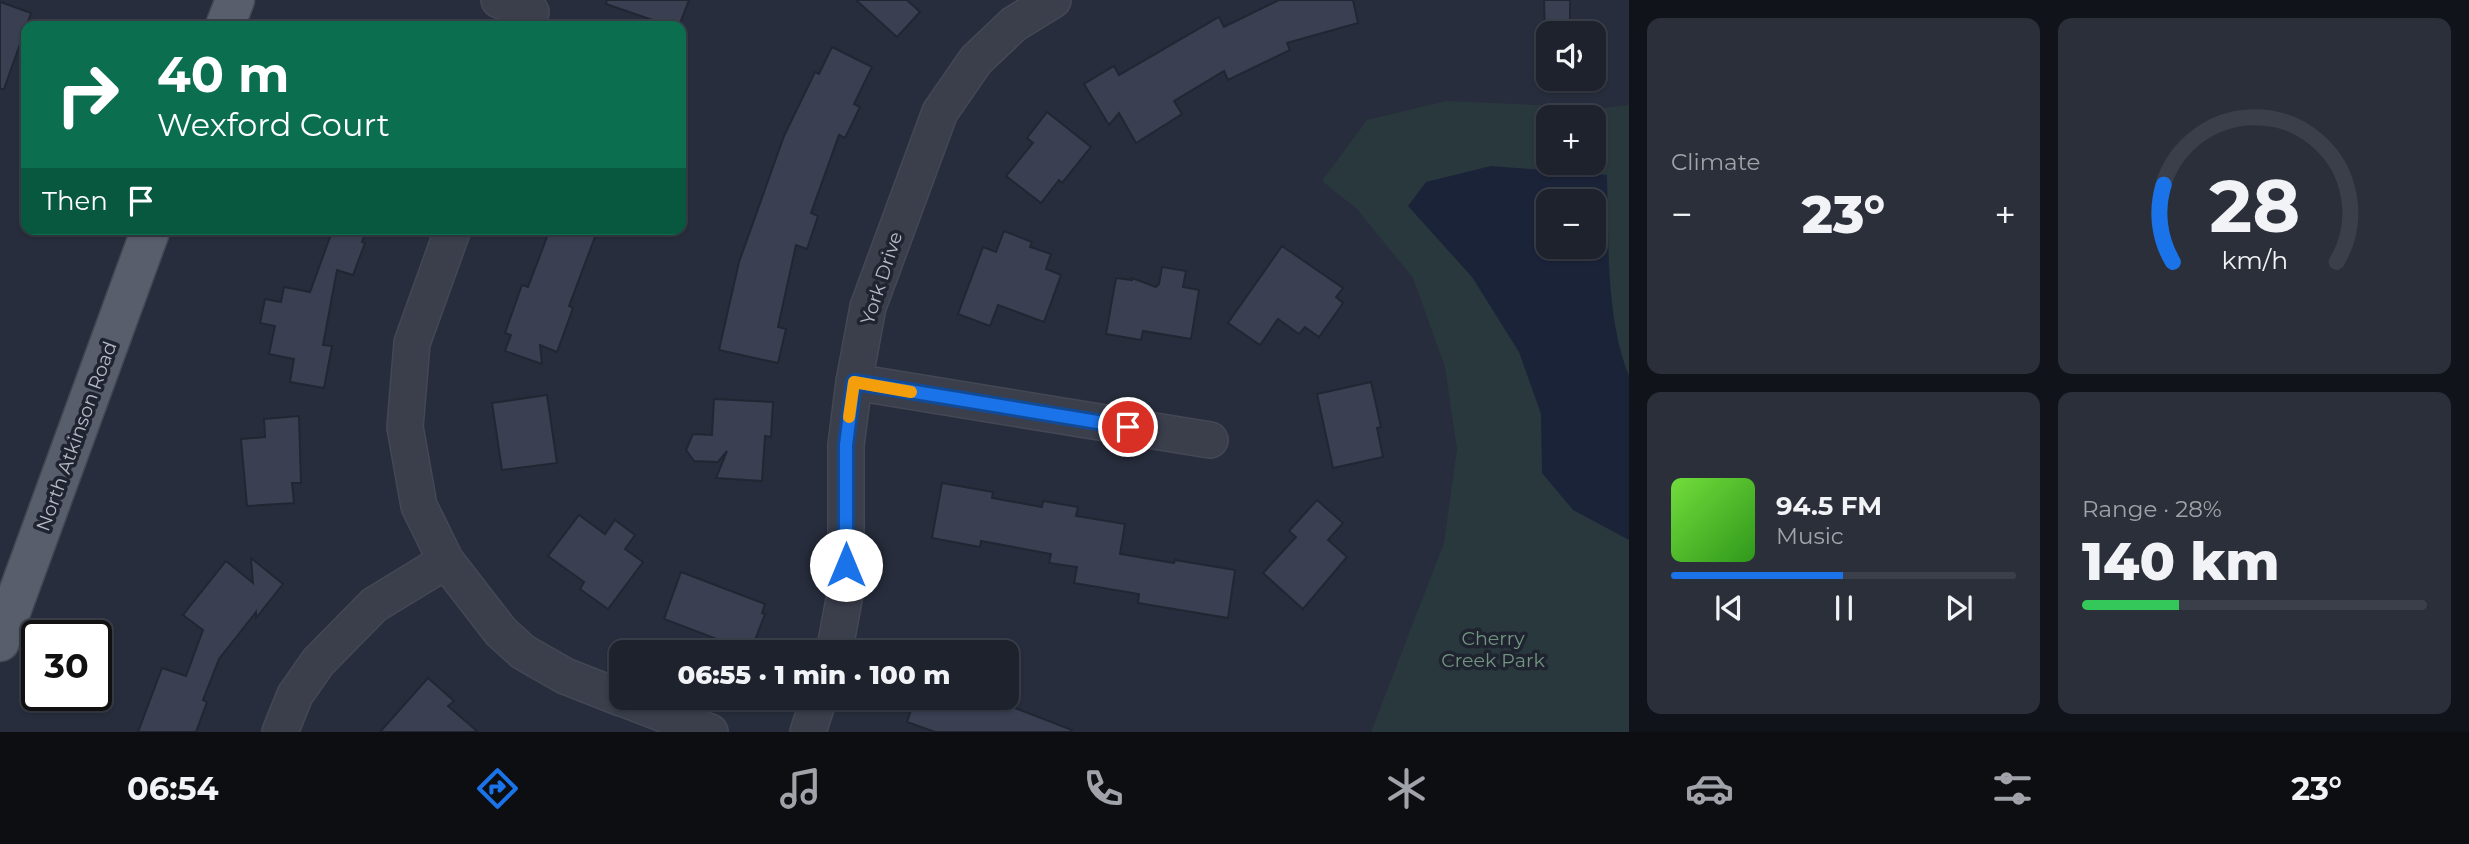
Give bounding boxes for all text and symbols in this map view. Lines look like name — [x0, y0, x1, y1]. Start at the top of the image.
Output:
map controls — [1536, 21, 1606, 259]
button: sound — [1536, 21, 1606, 91]
text: 40 m — [157, 45, 289, 104]
icon: right — [42, 49, 133, 140]
text: Wexford Court — [157, 105, 390, 144]
button: + — [1536, 105, 1606, 175]
text: Climate — [1671, 148, 1760, 176]
text: 28 — [2209, 162, 2300, 250]
icon: arrive — [122, 182, 160, 220]
text: 23° — [1802, 183, 1885, 246]
text: Then — [42, 185, 108, 217]
button: − — [1536, 189, 1606, 259]
text: − — [1671, 191, 1693, 238]
text: + — [1994, 191, 2016, 238]
street label: York Drive — [856, 229, 907, 328]
text: km/h — [2221, 245, 2288, 275]
street label: North Atkinson Road — [31, 338, 121, 534]
pin — [1098, 397, 1158, 457]
icon: arrive — [1109, 408, 1147, 446]
text: 94.5 FM — [1776, 490, 1882, 522]
text: Range · 28% — [2082, 495, 2222, 523]
text: Music — [1776, 522, 1844, 550]
position arrow — [809, 528, 883, 602]
text: 140 km — [2082, 530, 2280, 593]
icon: previous — [1710, 589, 1748, 627]
icon: pause — [1825, 589, 1863, 627]
icon: next — [1940, 589, 1978, 627]
speed limit sign: 30 — [21, 620, 112, 711]
park label: Cherry Creek Park — [1441, 627, 1545, 672]
text: 06:55 · 1 min · 100 m — [678, 659, 950, 691]
icon: directions — [473, 764, 522, 813]
icon: music — [776, 764, 825, 813]
icon: phone — [1079, 764, 1128, 813]
icon: climate — [1382, 764, 1431, 813]
icon: car — [1685, 764, 1734, 813]
icon: filters — [1988, 764, 2037, 813]
text: 06:54 — [127, 769, 219, 808]
text: 23° — [2291, 769, 2342, 808]

